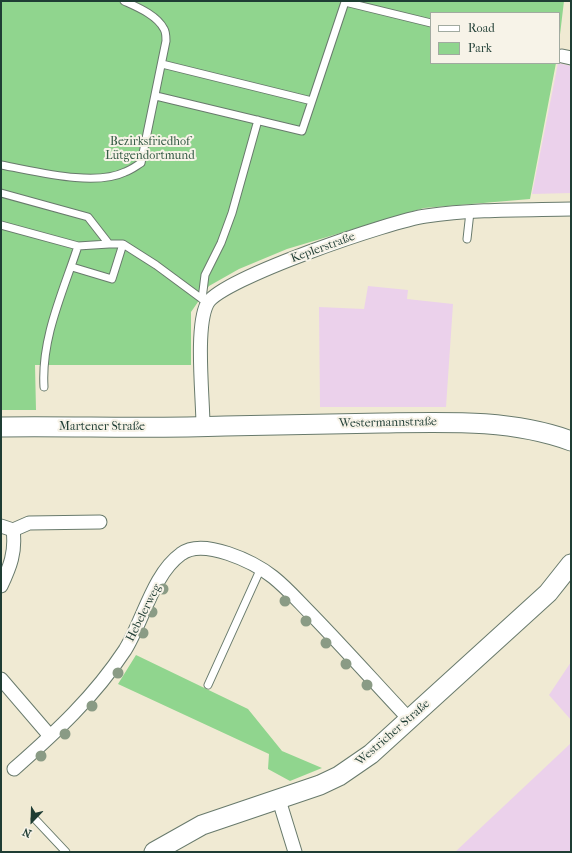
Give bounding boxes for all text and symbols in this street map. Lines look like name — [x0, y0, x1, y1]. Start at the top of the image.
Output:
legend — [430, 12, 560, 64]
text: Road — [468, 21, 495, 35]
text: Park — [468, 41, 492, 55]
park label: Bezirksfriedhof Lütgendortmund — [105, 135, 195, 163]
street label: Keplerstraße — [289, 230, 357, 266]
street label: Westermannstraße — [339, 415, 437, 431]
street label: Martener Straße — [59, 420, 145, 434]
street label: Hebelerweg — [123, 582, 165, 644]
street label: Westricher Straße — [353, 697, 433, 769]
north arrow — [12, 801, 52, 841]
text: N — [21, 825, 34, 840]

